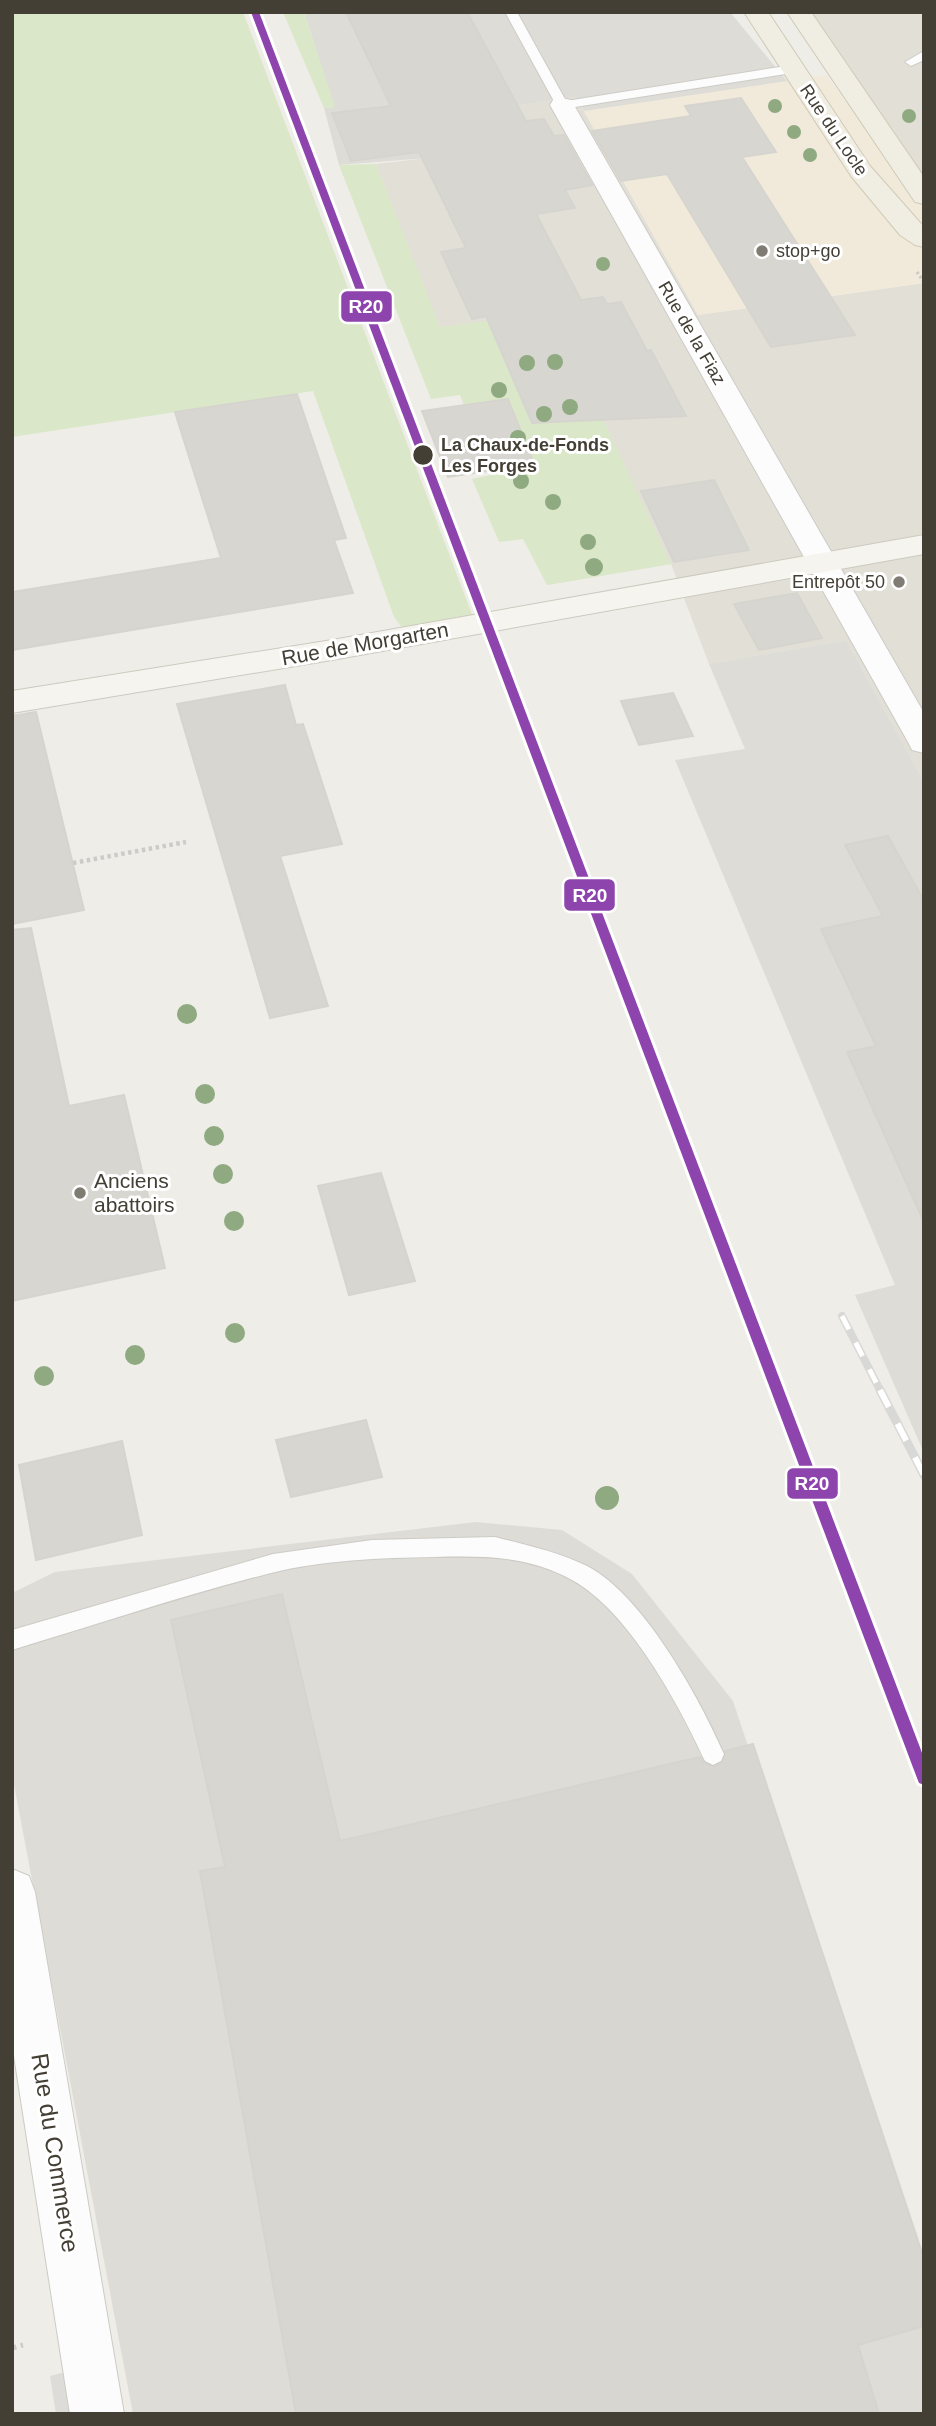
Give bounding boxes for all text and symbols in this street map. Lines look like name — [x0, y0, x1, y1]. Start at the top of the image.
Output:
street label: Rue du Locle — [796, 80, 872, 180]
place label: stop+go — [776, 241, 841, 261]
marker: stop+go — [754, 243, 770, 259]
street label: Rue de la Fiaz — [654, 278, 730, 388]
line badge: R20 — [340, 290, 393, 323]
text: R20 — [349, 296, 383, 317]
place label: La Chaux-de-Fonds Les Forges — [441, 435, 609, 476]
marker: La Chaux-de-Fonds Les Forges — [411, 443, 435, 467]
place label: Entrepôt 50 — [792, 572, 885, 592]
marker: Entrepôt 50 — [891, 574, 907, 590]
street label: Rue de Morgarten — [280, 617, 450, 670]
line badge: R20 — [563, 878, 616, 912]
text: R20 — [573, 885, 607, 906]
place label: Anciens abattoirs — [94, 1169, 175, 1216]
marker: Anciens abattoirs — [72, 1185, 88, 1201]
line badge: R20 — [786, 1467, 839, 1500]
text: R20 — [795, 1473, 829, 1494]
street label: Rue du Commerce — [26, 2051, 85, 2255]

